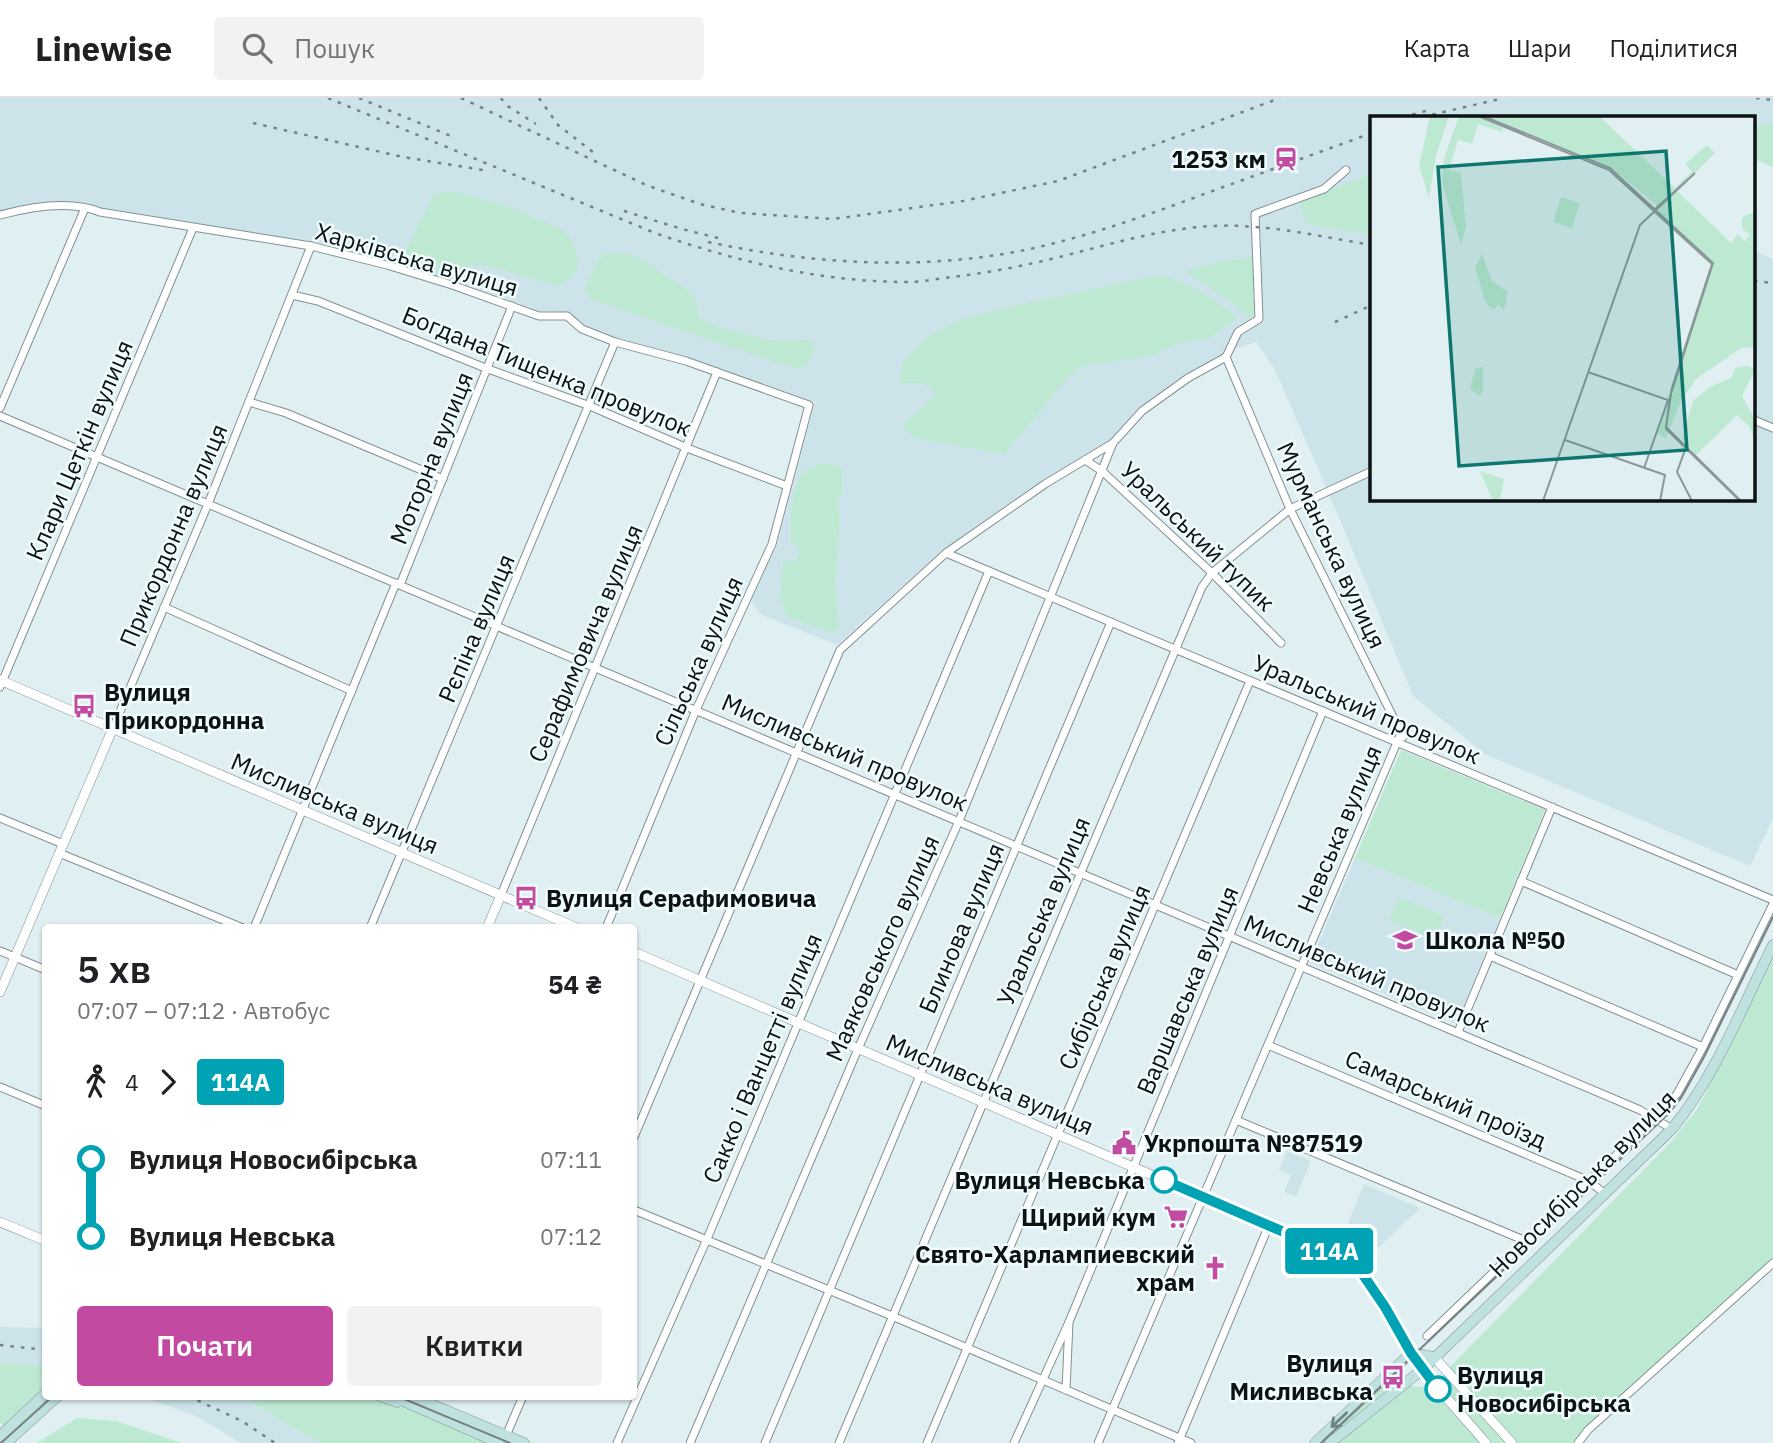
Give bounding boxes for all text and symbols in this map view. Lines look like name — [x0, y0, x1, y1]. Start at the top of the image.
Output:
search box — [214, 17, 704, 80]
text: Linewise — [35, 27, 172, 70]
icon: search — [238, 29, 276, 67]
text: Пошук — [294, 31, 375, 65]
text: Карта — [1404, 32, 1470, 64]
text: Шари — [1508, 32, 1572, 64]
text: Поділитися — [1610, 32, 1738, 64]
inset map — [1370, 116, 1756, 500]
place label: 1253 км — [1171, 143, 1266, 175]
station icon: 1253 км — [1272, 145, 1300, 173]
street label: Харківська вулиця — [312, 215, 522, 303]
street label: Богдана Тищенка провулок — [398, 298, 696, 444]
street label: Клари Цеткін вулиця — [18, 335, 140, 565]
street label: Моторна вулиця — [382, 367, 480, 549]
street label: Прикордонна вулиця — [112, 419, 234, 651]
street label: Мурманська вулиця — [1270, 436, 1394, 654]
street label: Уральський тупик — [1114, 454, 1282, 618]
street label: Серафимовича вулиця — [520, 519, 650, 767]
street label: Рєпіна вулиця — [430, 549, 522, 707]
street label: Сільська вулиця — [646, 571, 750, 751]
street label: Уральський провулок — [1248, 647, 1486, 771]
place label: Вулиця Прикордонна — [104, 676, 264, 736]
street label: Мисливський провулок — [717, 686, 973, 818]
bus stop icon: Вулиця Прикордонна — [70, 692, 98, 720]
street label: Невська вулиця — [1289, 740, 1389, 918]
street label: Мисливська вулиця — [226, 745, 444, 861]
street label: Уральська вулиця — [989, 812, 1097, 1010]
street label: Маяковського вулиця — [818, 830, 946, 1066]
street label: Блинова вулиця — [911, 838, 1011, 1018]
street label: Сибірська вулиця — [1051, 880, 1157, 1074]
street label: Варшавська вулиця — [1129, 881, 1245, 1099]
place label: Вулиця Серафимовича — [546, 882, 816, 914]
bus stop icon: Вулиця Серафимовича — [512, 884, 540, 912]
street label: Мисливський провулок — [1239, 907, 1495, 1039]
place label: Школа №50 — [1425, 924, 1565, 956]
school or university icon: Школа №50 — [1391, 926, 1419, 954]
street label: Сакко і Ванцетті вулиця — [695, 928, 829, 1188]
text: 5 хв — [77, 944, 151, 993]
text: 54 ₴ — [548, 967, 602, 1001]
text: 07:07 – 07:12 · Автобус — [77, 995, 330, 1025]
street label: Мисливська вулиця — [881, 1026, 1099, 1142]
street label: Самарський проїзд — [1340, 1042, 1552, 1156]
icon: walk — [77, 1063, 115, 1101]
icon: forward — [149, 1063, 187, 1101]
text: 114А — [211, 1066, 270, 1098]
text: 4 — [125, 1067, 139, 1097]
street label: Новосибірська вулиця — [1481, 1082, 1683, 1284]
place label: Укрпошта №87519 — [1144, 1127, 1363, 1159]
public building icon: Укрпошта №87519 — [1110, 1129, 1138, 1157]
text: Вулиця Новосибірська — [129, 1142, 417, 1176]
text: 07:11 — [540, 1144, 602, 1174]
place label: Вулиця Невська — [954, 1164, 1145, 1196]
marker: Вулиця Невська — [1151, 1167, 1177, 1193]
place label: Щирий кум — [1021, 1201, 1156, 1233]
supermarket icon: Щирий кум — [1162, 1203, 1190, 1231]
text: Вулиця Невська — [129, 1219, 335, 1253]
text: 07:12 — [540, 1221, 602, 1251]
line badge: 114А — [1280, 1228, 1378, 1274]
text: 114А — [1299, 1235, 1359, 1267]
place label: Свято-Харлампиевский храм — [915, 1238, 1195, 1298]
church icon: Свято-Харлампиевский храм — [1201, 1254, 1229, 1282]
button: Почати — [77, 1306, 333, 1386]
button: Квитки — [347, 1306, 602, 1386]
place label: Вулиця Мисливська — [1230, 1347, 1373, 1407]
place label: Вулиця Новосибірська — [1457, 1359, 1631, 1419]
bus stop icon: Вулиця Мисливська — [1379, 1363, 1407, 1391]
marker: Вулиця Новосибірська — [1425, 1376, 1451, 1402]
one-way arrow — [1330, 1412, 1348, 1428]

